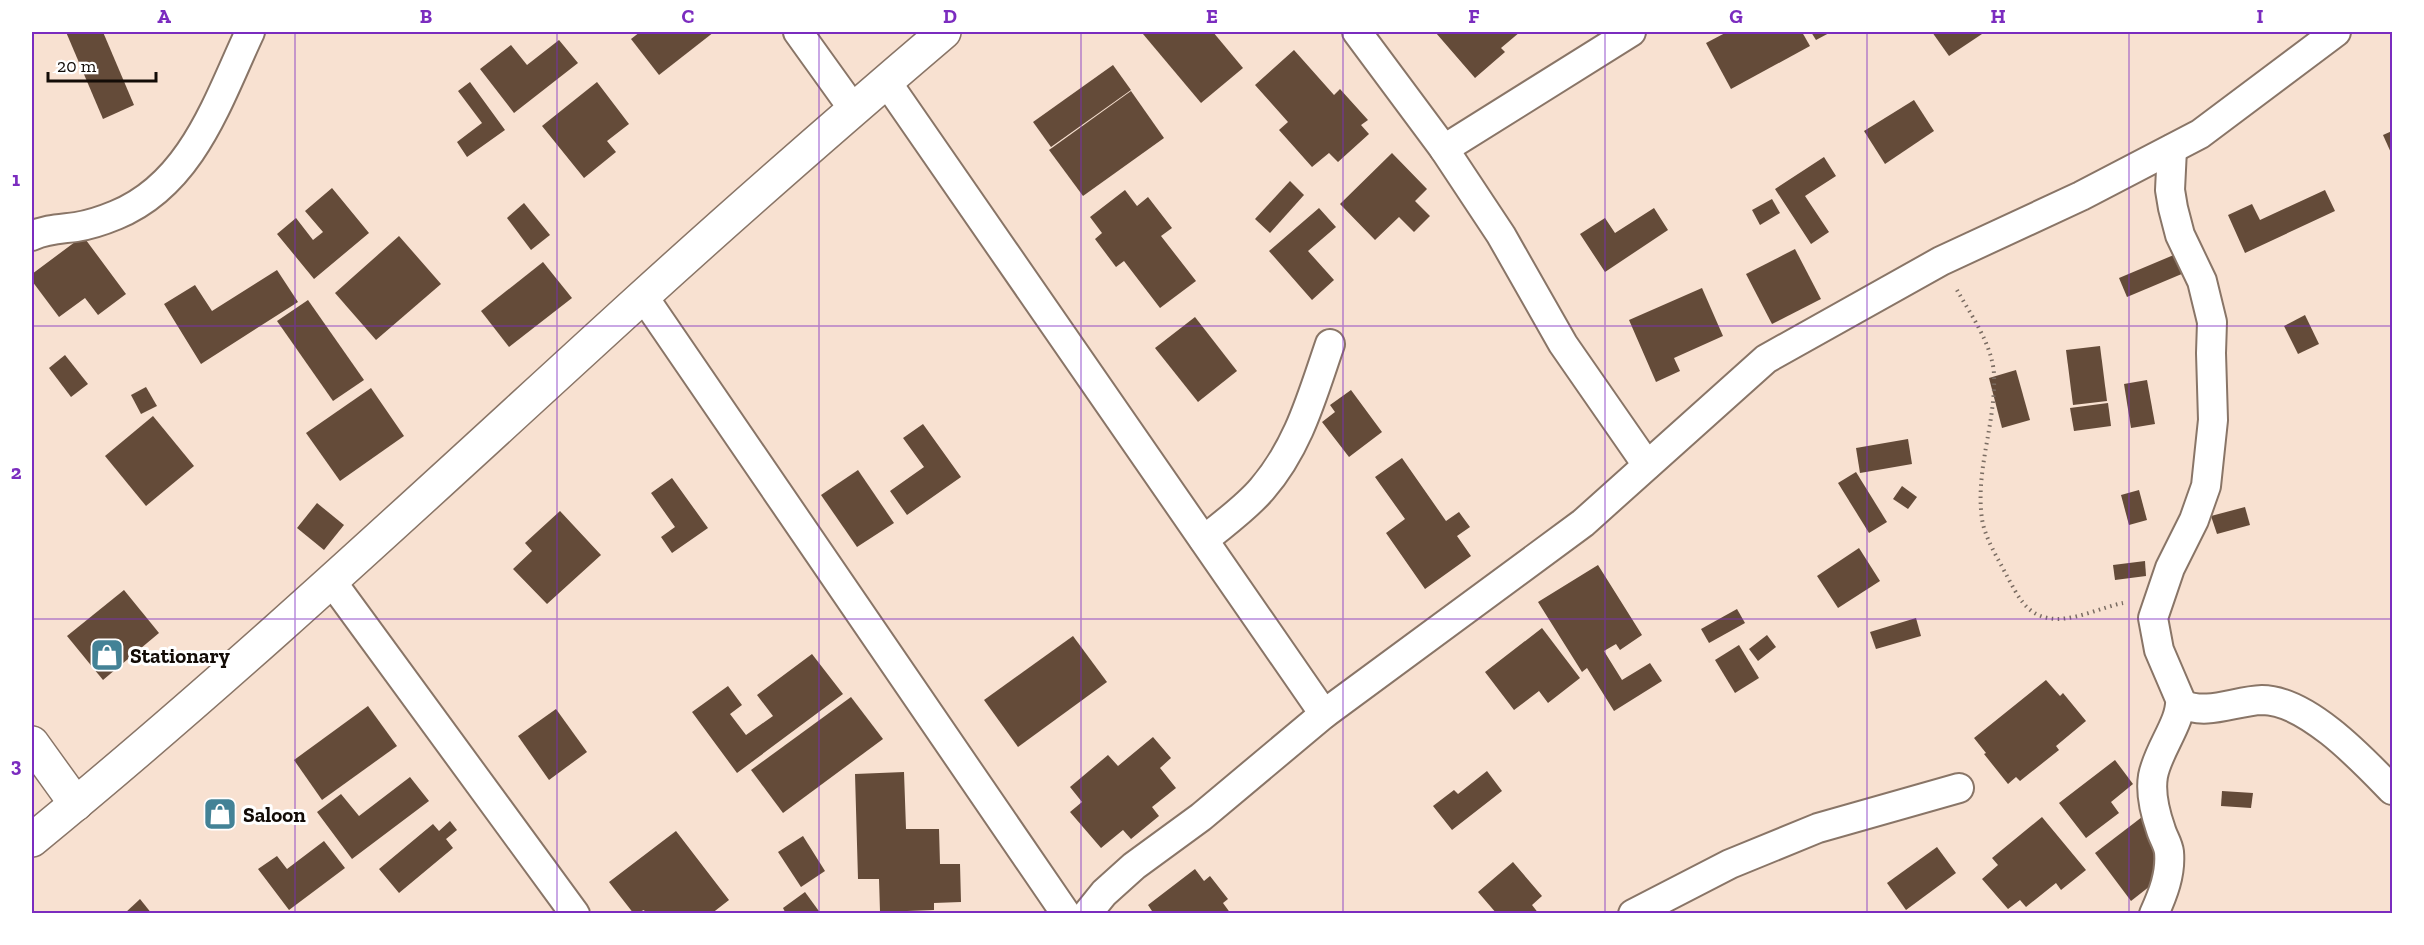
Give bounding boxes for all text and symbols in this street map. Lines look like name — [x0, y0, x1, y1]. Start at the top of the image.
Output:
text: A — [157, 4, 171, 28]
text: B — [420, 4, 432, 28]
text: C — [682, 4, 695, 28]
text: D — [943, 4, 957, 28]
text: E — [1206, 4, 1218, 28]
text: F — [1468, 4, 1480, 28]
text: G — [1729, 4, 1743, 28]
text: H — [1990, 4, 2006, 28]
text: I — [2256, 4, 2264, 28]
scale bar — [48, 45, 156, 83]
text: 20 m — [57, 55, 97, 77]
text: 1 — [12, 167, 20, 191]
text: 2 — [11, 460, 22, 484]
shop icon: Stationary — [89, 637, 125, 673]
place label: Stationary — [130, 643, 230, 668]
text: 3 — [11, 753, 22, 777]
shop icon: Saloon — [202, 796, 238, 832]
place label: Saloon — [243, 802, 306, 827]

